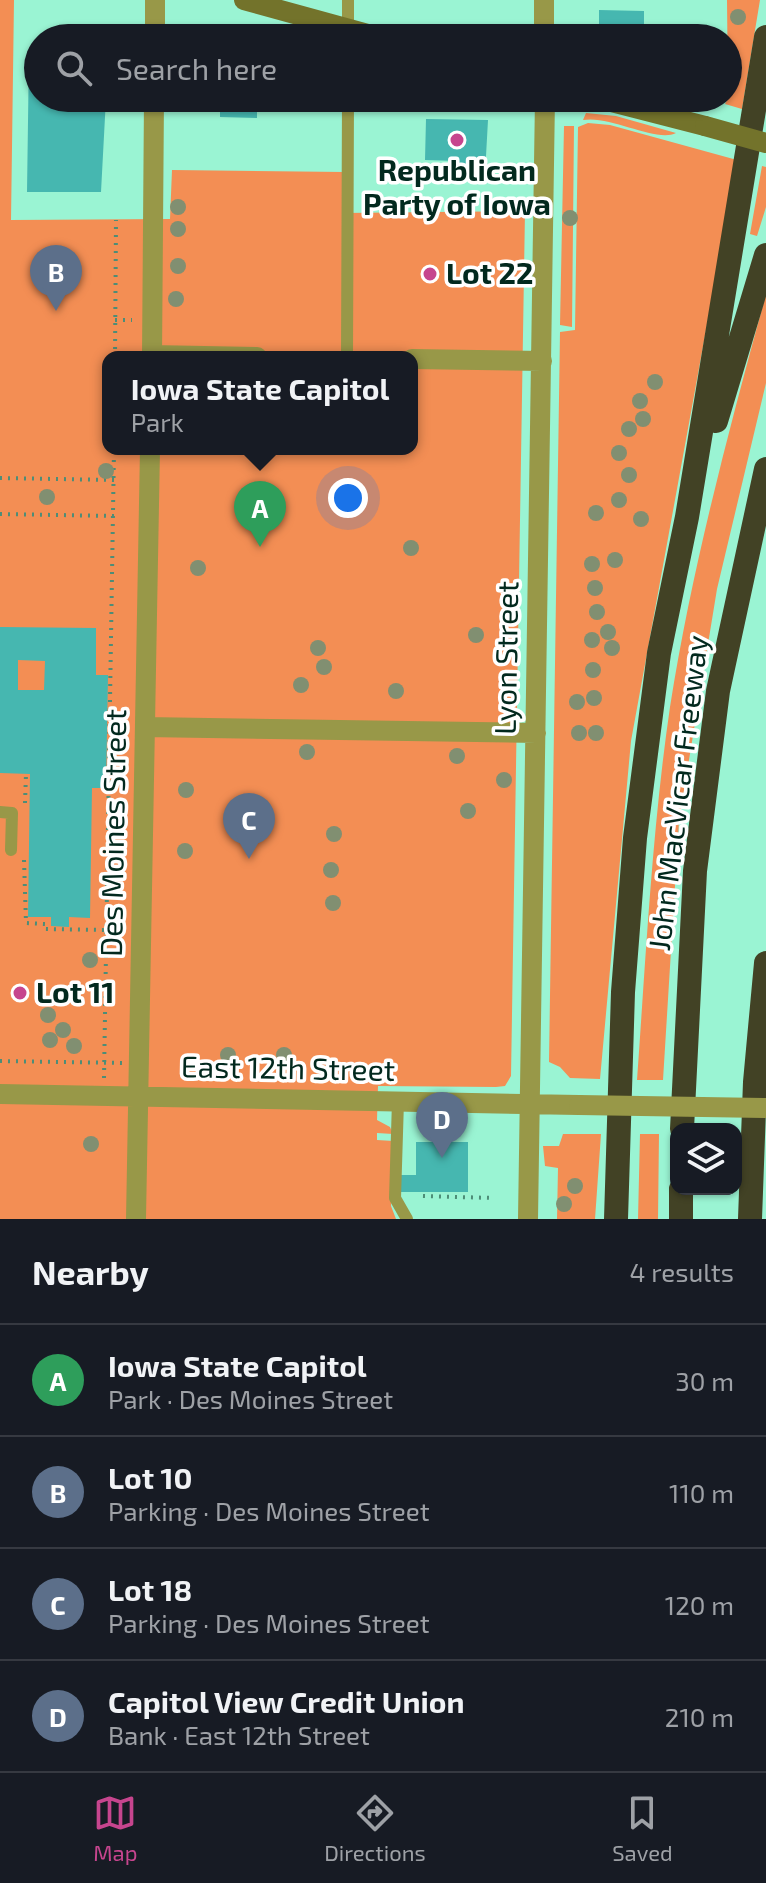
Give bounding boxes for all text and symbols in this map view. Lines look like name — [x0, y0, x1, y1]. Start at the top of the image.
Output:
search box — [24, 24, 742, 112]
icon: search — [52, 46, 96, 90]
text: Search here — [116, 50, 277, 86]
marker: Republican Party of Iowa — [448, 131, 466, 149]
place label: Republican Party of Iowa — [363, 151, 551, 222]
pin: B — [30, 245, 82, 311]
place label: Lot 22 — [446, 254, 533, 290]
marker: Lot 22 — [421, 265, 439, 283]
popup — [102, 351, 418, 455]
text: Iowa State Capitol — [131, 370, 389, 406]
text: Park — [131, 406, 184, 437]
your location — [328, 478, 368, 518]
pin: A — [234, 481, 286, 547]
street label: Lyon Street — [486, 581, 524, 735]
street label: John MacVicar Freeway — [640, 633, 714, 952]
street label: Des Moines Street — [92, 709, 132, 957]
pin: C — [223, 793, 275, 859]
place label: Lot 11 — [36, 973, 114, 1009]
marker: Lot 11 — [11, 984, 29, 1002]
street label: East 12th Street — [181, 1047, 396, 1087]
pin: D — [416, 1092, 468, 1158]
map controls — [670, 1123, 742, 1195]
button: layers — [670, 1123, 742, 1195]
text: Nearby — [32, 1251, 149, 1292]
text: 4 results — [629, 1256, 734, 1287]
text: Iowa State Capitol — [108, 1347, 367, 1383]
text: A — [50, 1365, 66, 1396]
text: 30 m — [675, 1365, 734, 1396]
text: Park · Des Moines Street — [108, 1383, 393, 1414]
text: Lot 10 — [108, 1459, 192, 1495]
text: B — [50, 1477, 66, 1508]
text: 110 m — [669, 1477, 734, 1508]
text: Parking · Des Moines Street — [108, 1495, 430, 1526]
text: Lot 18 — [108, 1571, 192, 1607]
text: C — [50, 1589, 66, 1620]
text: 120 m — [665, 1589, 734, 1620]
text: Parking · Des Moines Street — [108, 1607, 430, 1638]
text: Capitol View Credit Union — [108, 1683, 464, 1719]
text: D — [49, 1701, 67, 1732]
text: 210 m — [665, 1701, 734, 1732]
text: Bank · East 12th Street — [108, 1719, 370, 1750]
tab: Map — [93, 1791, 137, 1865]
tab: Directions — [324, 1791, 426, 1865]
tab: Saved — [612, 1791, 673, 1865]

